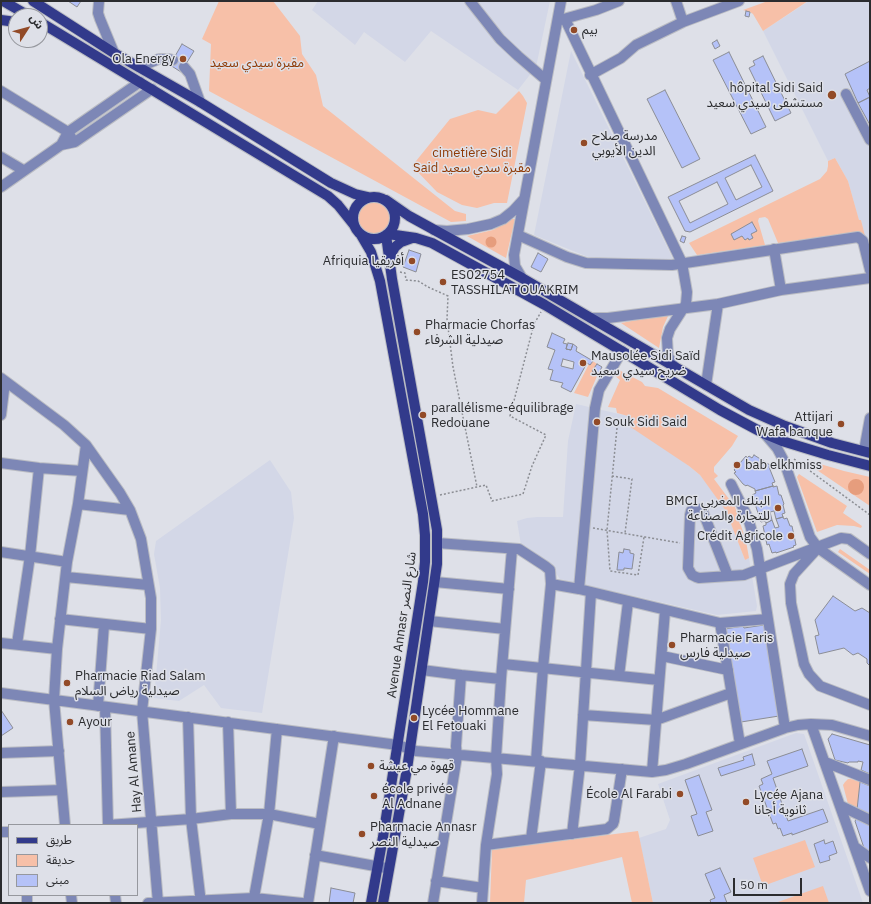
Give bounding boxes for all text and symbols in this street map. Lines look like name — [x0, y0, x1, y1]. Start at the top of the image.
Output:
north arrow — [8, 8, 48, 48]
text: ش — [27, 11, 47, 32]
place label: بيم — [582, 22, 598, 38]
marker: بيم — [569, 25, 579, 35]
place label: Ola Energy — [112, 51, 175, 67]
marker: Ola Energy — [178, 54, 188, 64]
park label: مقبرة سيدي سعيد — [210, 55, 304, 71]
place label: hôpital Sidi Said مستشفى سيدي سعيد — [707, 80, 823, 111]
marker: hôpital Sidi Said مستشفى سيدي سعيد — [826, 89, 838, 101]
place label: مدرسة صلاح الدين الأيوبي — [592, 128, 658, 159]
marker: مدرسة صلاح الدين الأيوبي — [579, 138, 589, 148]
park label: cimetière Sidi Said مقبرة سدي سعيد — [413, 145, 531, 176]
place label: Afriquia أفريقيا — [323, 253, 404, 269]
marker: Afriquia أفريقيا — [407, 256, 417, 266]
place label: ES02754 TASSHILAT OUAKRIM — [451, 267, 579, 298]
marker: ES02754 TASSHILAT OUAKRIM — [438, 277, 448, 287]
place label: Pharmacie Chorfas صيدلية الشرفاء — [425, 317, 535, 348]
marker: Pharmacie Chorfas صيدلية الشرفاء — [412, 327, 422, 337]
place label: Mausolée Sidi Saïd ضريح سيدي سعيد — [591, 348, 700, 379]
marker: Mausolée Sidi Saïd ضريح سيدي سعيد — [578, 358, 588, 368]
place label: parallélisme-équilibrage Redouane — [431, 400, 574, 431]
place label: Attijari Wafa banque — [756, 409, 833, 440]
marker: parallélisme-équilibrage Redouane — [418, 410, 428, 420]
place label: Souk Sidi Said — [605, 414, 687, 430]
marker: Souk Sidi Said — [592, 417, 602, 427]
marker: Attijari Wafa banque — [836, 419, 846, 429]
place label: bab elkhmiss — [745, 457, 822, 473]
marker: bab elkhmiss — [732, 460, 742, 470]
place label: BMCI البنك المغربي للتجارة والصناعة — [666, 493, 770, 524]
marker: BMCI البنك المغربي للتجارة والصناعة — [773, 503, 783, 513]
place label: Crédit Agricole — [697, 528, 783, 544]
marker: Crédit Agricole — [786, 531, 796, 541]
street label: Avenue Annasr شارع النصر — [384, 551, 420, 699]
place label: Pharmacie Faris صيدلية فارس — [680, 630, 773, 661]
marker: Pharmacie Faris صيدلية فارس — [667, 640, 677, 650]
place label: Pharmacie Riad Salam صيدلية رياض السلام — [75, 668, 206, 699]
marker: Pharmacie Riad Salam صيدلية رياض السلام — [62, 678, 72, 688]
place label: Lycée Hommane El Fetouaki — [422, 703, 519, 734]
marker: Lycée Hommane El Fetouaki — [409, 713, 419, 723]
place label: Ayour — [78, 714, 112, 730]
marker: Ayour — [65, 717, 75, 727]
street label: Hay Al Amane — [123, 731, 145, 813]
place label: قهوة مي عيشة — [379, 758, 454, 774]
marker: قهوة مي عيشة — [366, 761, 376, 771]
place label: école privée Al Adnane — [382, 781, 453, 812]
place label: École Al Farabi — [586, 786, 672, 802]
place label: Lycée Ajana ثانوية أجانا — [754, 787, 823, 818]
marker: École Al Farabi — [675, 789, 685, 799]
marker: école privée Al Adnane — [369, 791, 379, 801]
marker: Lycée Ajana ثانوية أجانا — [741, 797, 751, 807]
place label: Pharmacie Annasr صيدلية النصر — [370, 819, 476, 850]
legend — [8, 824, 138, 896]
marker: Pharmacie Annasr صيدلية النصر — [357, 829, 367, 839]
text: طريق — [46, 832, 72, 847]
text: حديقة — [46, 852, 75, 867]
scale bar — [735, 870, 804, 896]
text: مبنى — [46, 872, 69, 887]
text: 50 m — [740, 877, 768, 892]

